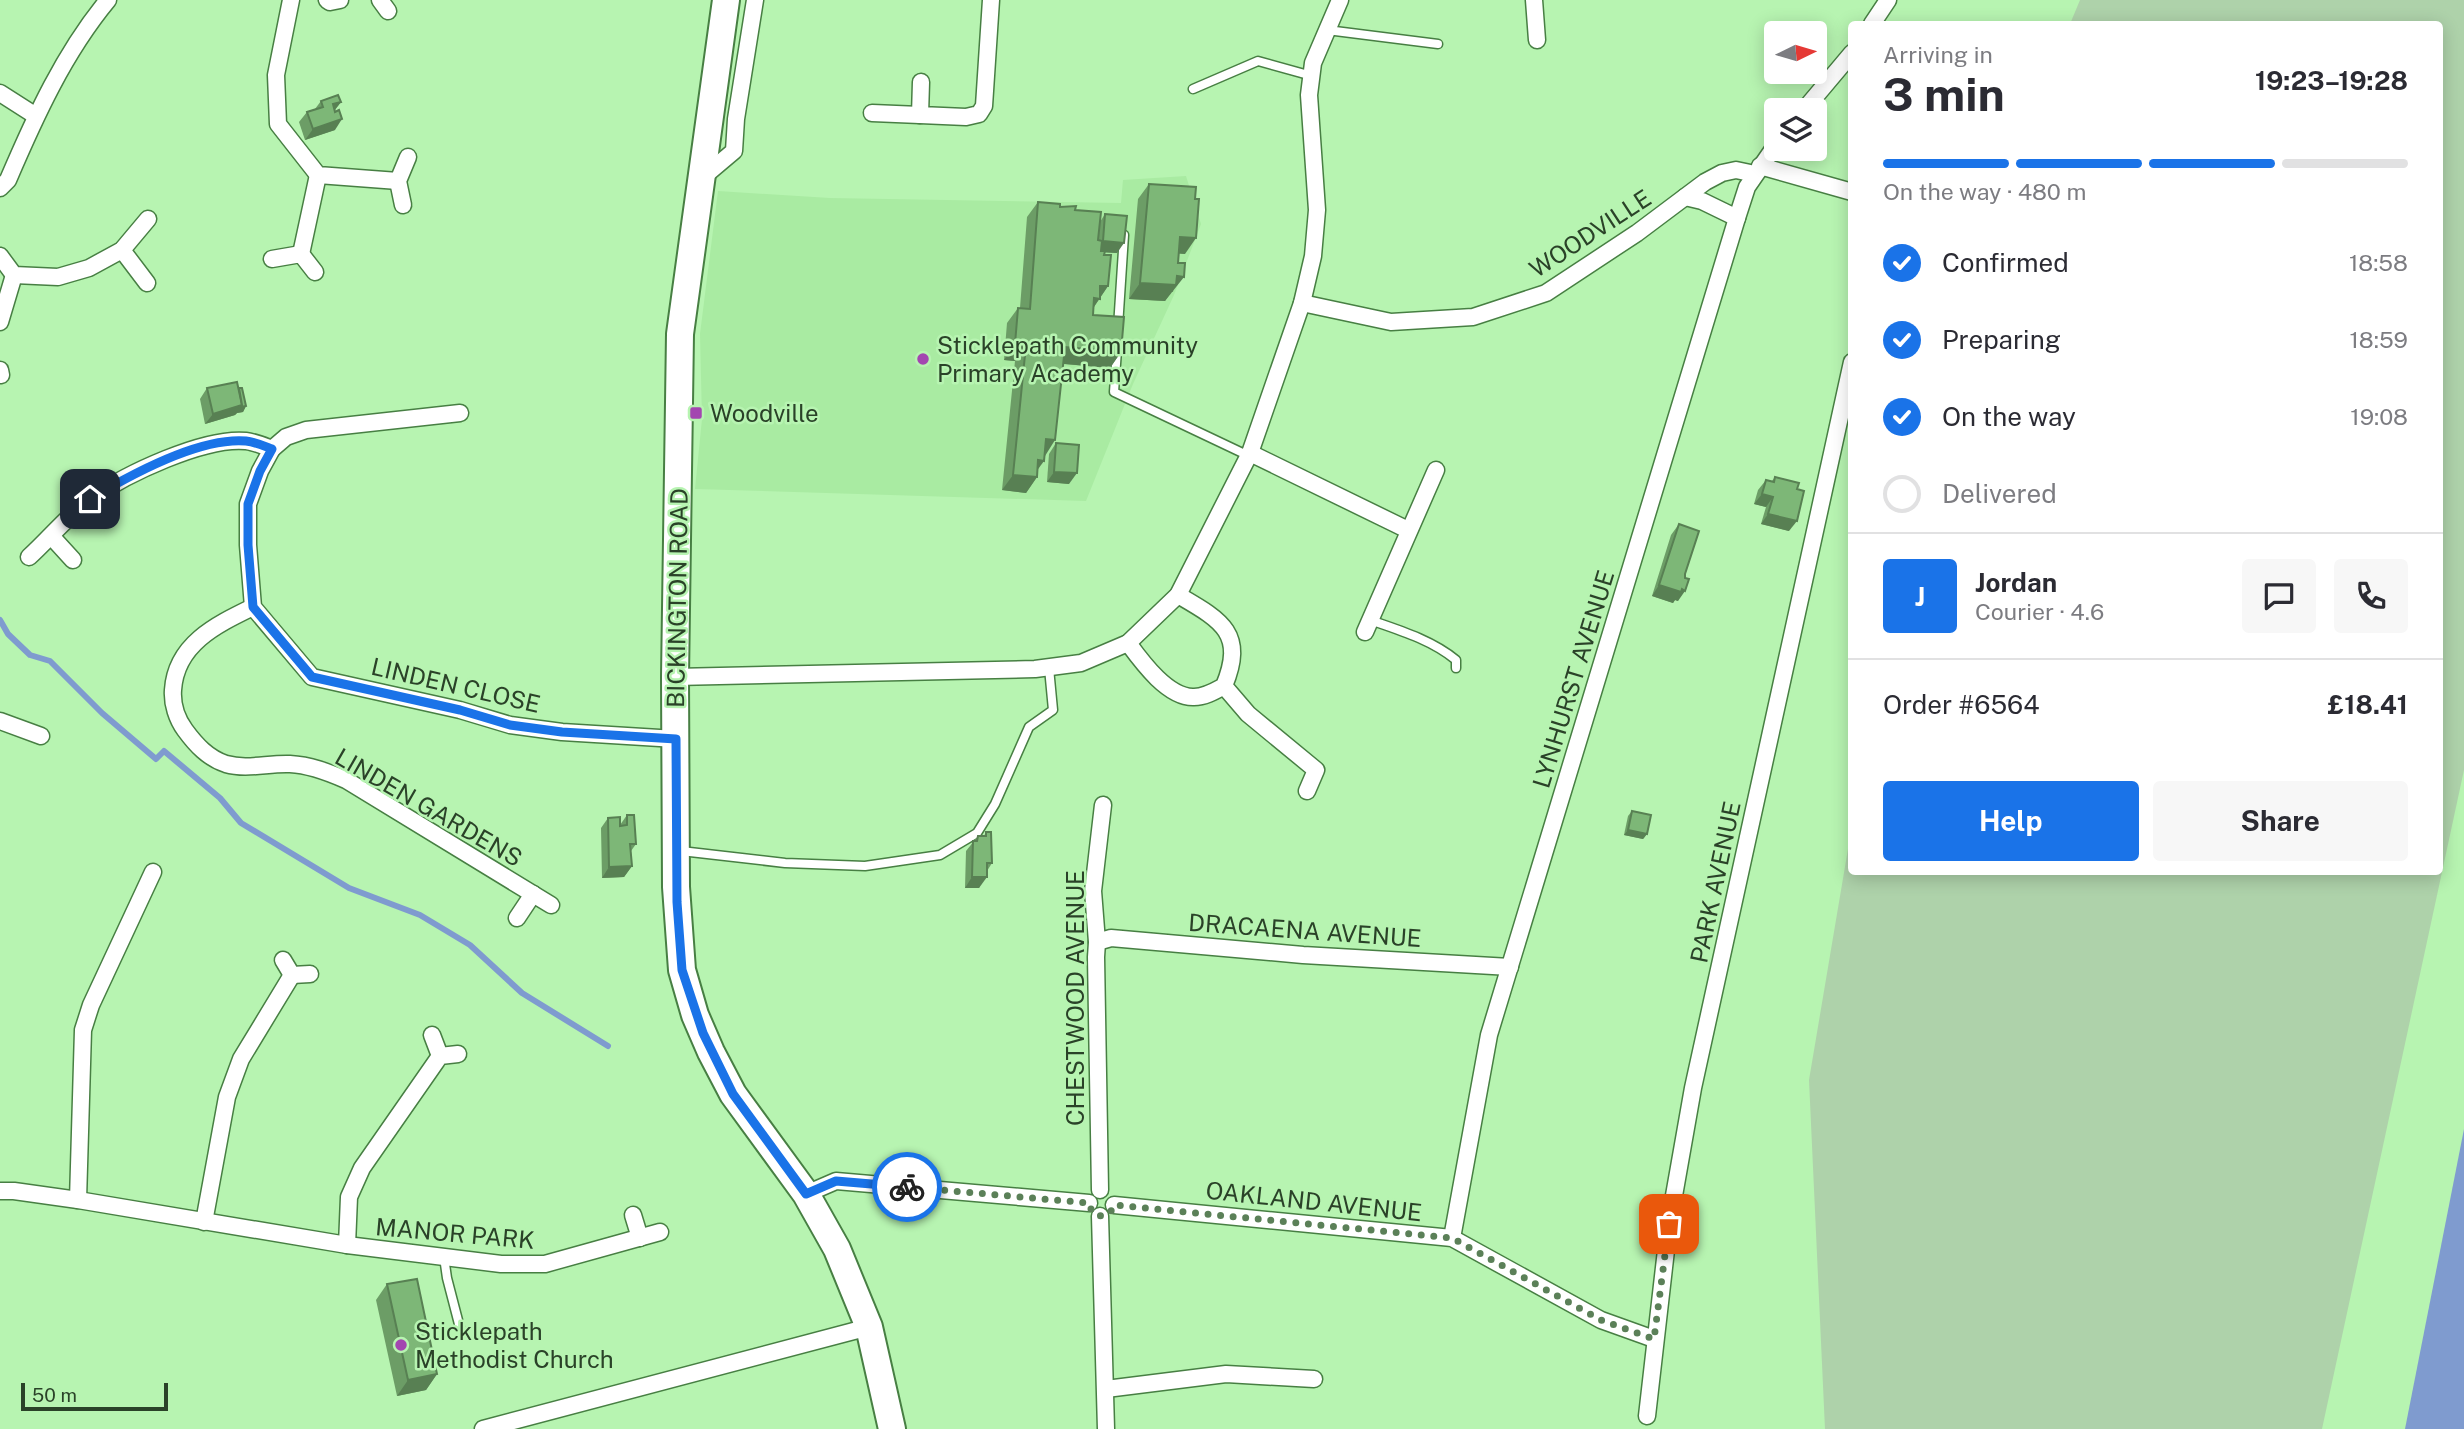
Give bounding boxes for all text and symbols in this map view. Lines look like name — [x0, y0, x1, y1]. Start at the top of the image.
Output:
north arrow — [1764, 21, 1827, 84]
map controls — [1764, 21, 1827, 161]
text: Arriving in — [1883, 41, 1993, 68]
text: 19:23–19:28 — [2255, 65, 2408, 96]
text: 3 min — [1883, 67, 2005, 121]
button: layers — [1764, 98, 1827, 161]
text: On the way · 480 m — [1883, 178, 2086, 205]
street label: WOODVILLE — [1524, 183, 1656, 283]
icon: check — [1883, 244, 1921, 282]
text: Confirmed — [1942, 247, 2069, 278]
text: 18:58 — [2349, 249, 2408, 276]
icon: check — [1883, 321, 1921, 359]
text: Preparing — [1942, 324, 2061, 355]
text: 18:59 — [2349, 326, 2408, 353]
place label: Sticklepath Community Primary Academy — [937, 331, 1198, 387]
marker: Sticklepath Community Primary Academy — [915, 351, 931, 367]
icon: check — [1883, 398, 1921, 436]
place label: Woodville — [710, 399, 819, 427]
text: On the way — [1942, 401, 2076, 432]
text: 19:08 — [2350, 403, 2408, 430]
marker: Woodville — [688, 405, 704, 421]
pin — [60, 469, 120, 529]
text: Delivered — [1942, 478, 2057, 509]
icon: home — [71, 480, 109, 518]
street label: BICKINGTON ROAD — [661, 488, 693, 708]
button: chat — [2242, 559, 2316, 633]
button: phone — [2334, 559, 2408, 633]
street label: LYNHURST AVENUE — [1527, 567, 1619, 791]
text: Jordan — [1975, 567, 2057, 598]
text: J — [1915, 581, 1925, 612]
text: Courier · 4.6 — [1975, 598, 2104, 625]
street label: LINDEN CLOSE — [369, 652, 543, 718]
text: Order #6564 — [1883, 689, 2040, 720]
text: £18.41 — [2327, 689, 2408, 720]
street label: LINDEN GARDENS — [331, 742, 527, 872]
button: Help — [1883, 781, 2139, 861]
button: Share — [2153, 781, 2408, 861]
street label: PARK AVENUE — [1684, 799, 1746, 965]
street label: CHESTWOOD AVENUE — [1061, 870, 1089, 1126]
street label: DRACAENA AVENUE — [1188, 908, 1422, 952]
courier — [872, 1152, 942, 1222]
icon: bike — [888, 1168, 926, 1206]
street label: OAKLAND AVENUE — [1205, 1176, 1423, 1226]
pin — [1639, 1194, 1699, 1254]
icon: bag — [1650, 1205, 1688, 1243]
street label: MANOR PARK — [374, 1212, 536, 1254]
place label: Sticklepath Methodist Church — [415, 1317, 614, 1373]
marker: Sticklepath Methodist Church — [393, 1337, 409, 1353]
scale bar — [21, 1380, 168, 1412]
text: 50 m — [32, 1384, 77, 1406]

